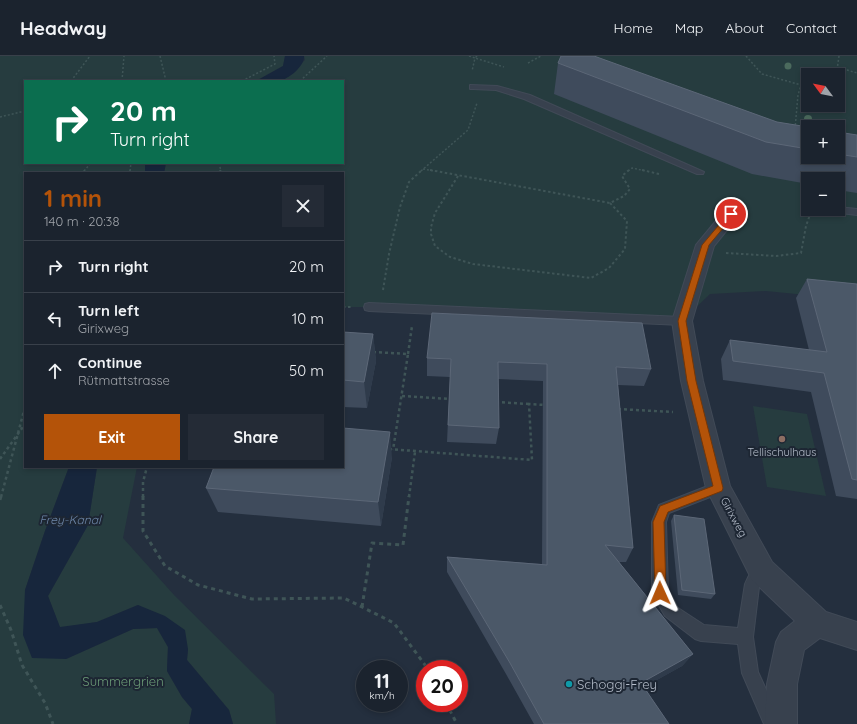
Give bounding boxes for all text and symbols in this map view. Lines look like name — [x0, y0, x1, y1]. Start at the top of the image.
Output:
text: Headway — [20, 16, 107, 40]
text: Home — [614, 19, 653, 37]
text: Map — [675, 19, 703, 37]
text: About — [725, 19, 764, 37]
text: Contact — [786, 19, 837, 37]
north arrow — [801, 68, 845, 112]
map controls — [801, 68, 845, 216]
text: 20 m — [110, 93, 177, 128]
icon: right — [44, 96, 96, 148]
button: + — [801, 120, 845, 164]
text: Turn right — [110, 128, 190, 151]
button: − — [801, 172, 845, 216]
text: 1 min — [44, 183, 102, 213]
button: close — [282, 185, 324, 227]
pin — [714, 197, 748, 231]
icon: arrive — [720, 203, 742, 225]
text: 140 m · 20:38 — [44, 213, 119, 229]
icon: right — [44, 256, 66, 278]
text: Turn right — [78, 257, 149, 276]
text: 20 m — [289, 257, 324, 276]
text: Turn left — [78, 301, 140, 320]
icon: left — [44, 308, 66, 330]
text: 10 m — [292, 309, 324, 328]
text: Girixweg — [78, 320, 129, 336]
text: Continue — [78, 353, 142, 372]
icon: ahead — [44, 360, 66, 382]
text: 50 m — [289, 361, 324, 380]
text: Rütmattstrasse — [78, 372, 170, 388]
button: Exit — [44, 414, 180, 460]
button: Share — [188, 414, 324, 460]
marker: Tellischulhaus — [777, 434, 787, 444]
place label: Tellischulhaus — [747, 445, 817, 459]
street label: Girixweg — [718, 495, 750, 539]
water label: Frey-Kanal — [39, 512, 102, 527]
position arrow — [639, 572, 681, 614]
speed limit sign: 20 — [416, 660, 468, 712]
text: 11 — [374, 668, 390, 693]
park label: Summergrien — [82, 673, 164, 689]
place label: Schoggi-Frey — [577, 676, 657, 692]
marker: Schoggi-Frey — [564, 679, 574, 689]
text: km/h — [369, 689, 395, 702]

